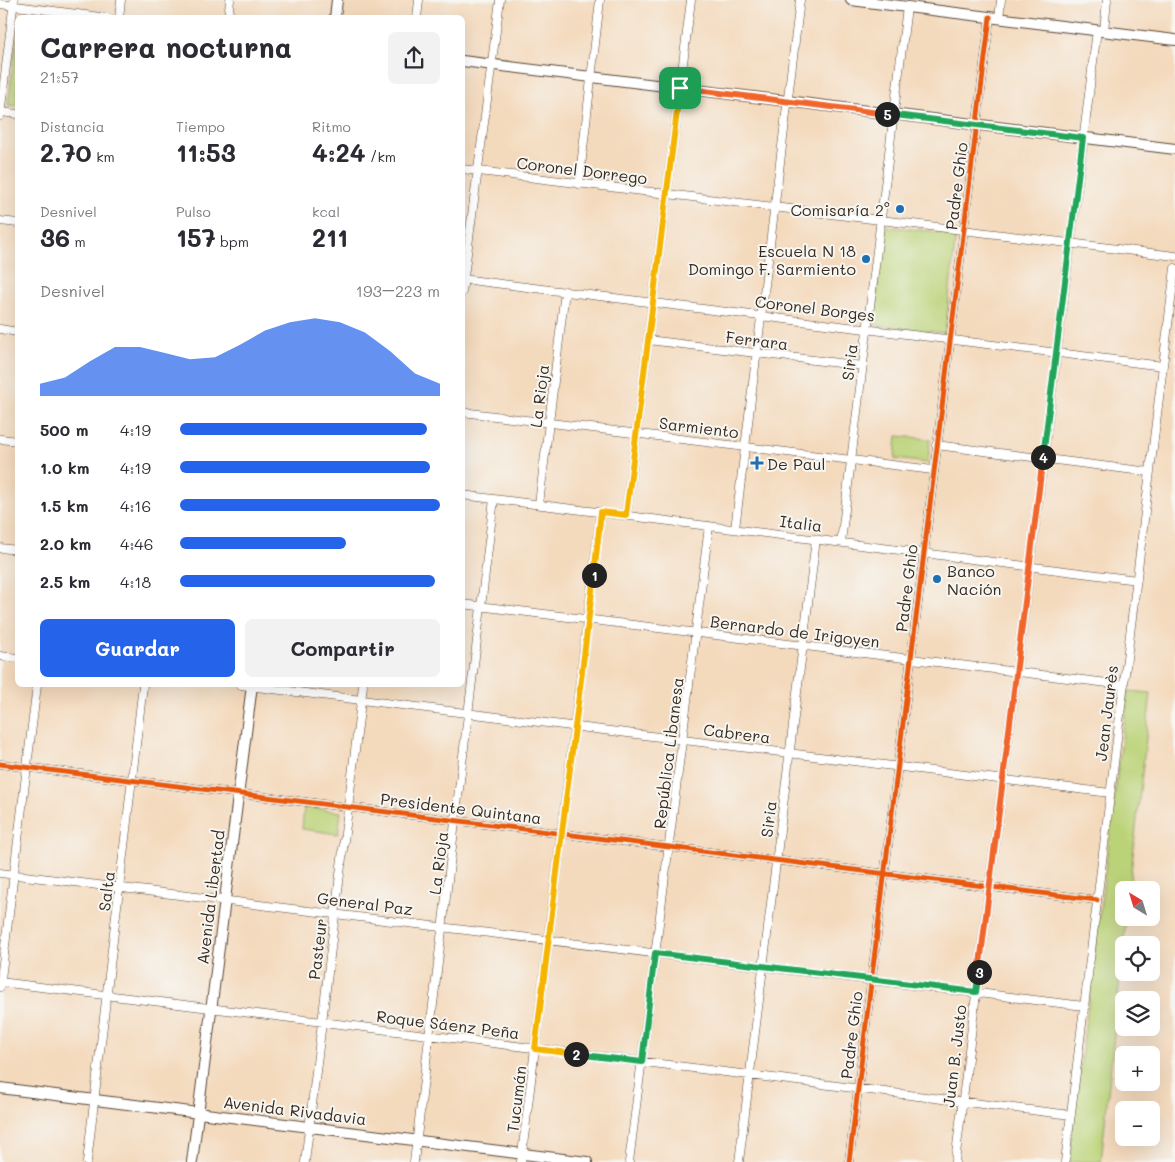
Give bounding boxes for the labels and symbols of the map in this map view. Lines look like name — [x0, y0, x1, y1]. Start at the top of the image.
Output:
pin — [659, 67, 701, 109]
pin: 5 — [874, 102, 900, 126]
street label: Padre Ghio — [940, 141, 972, 231]
street label: Coronel Dorrego — [515, 152, 649, 188]
place label: Comisaría 2° — [790, 199, 890, 220]
marker: Comisaría 2° — [894, 203, 906, 215]
place label: Escuela N 18 Domingo F. Sarmiento — [688, 240, 856, 279]
marker: Escuela N 18 Domingo F. Sarmiento — [860, 253, 872, 265]
street label: Coronel Borges — [754, 290, 876, 326]
street label: Ferrara — [725, 326, 790, 354]
street label: Siria — [836, 342, 862, 382]
street label: La Rioja — [525, 363, 553, 429]
street label: Sarmiento — [658, 412, 740, 442]
pin: 4 — [1030, 444, 1056, 470]
place label: De Paul — [767, 453, 826, 474]
marker: De Paul — [751, 457, 763, 469]
street label: Italia — [778, 510, 824, 536]
street label: Padre Ghio — [890, 543, 922, 633]
place label: Banco Nación — [947, 560, 1001, 599]
pin: 1 — [582, 562, 606, 588]
marker: Banco Nación — [931, 573, 943, 585]
street label: Bernardo de Irigoyen — [709, 610, 881, 652]
street label: Jean Jaurès — [1090, 664, 1122, 762]
street label: República Libanesa — [648, 676, 688, 830]
street label: Cabrera — [702, 718, 772, 748]
street label: Presidente Quintana — [379, 788, 543, 828]
street label: Siria — [755, 799, 781, 839]
street label: Avenida Libertad — [191, 829, 229, 965]
street label: La Rioja — [424, 830, 452, 896]
street label: Salta — [93, 870, 119, 912]
north arrow — [1115, 881, 1160, 926]
street label: General Paz — [316, 887, 414, 919]
street label: Pasteur — [303, 917, 331, 981]
pin: 3 — [966, 960, 992, 984]
street label: Padre Ghio — [835, 990, 867, 1080]
street label: Juan B. Justo — [937, 1004, 971, 1108]
street label: Roque Sáenz Peña — [375, 1005, 521, 1043]
pin: 2 — [564, 1042, 588, 1066]
street label: Tucumán — [501, 1064, 531, 1134]
street label: Avenida Rivadavia — [222, 1091, 368, 1129]

